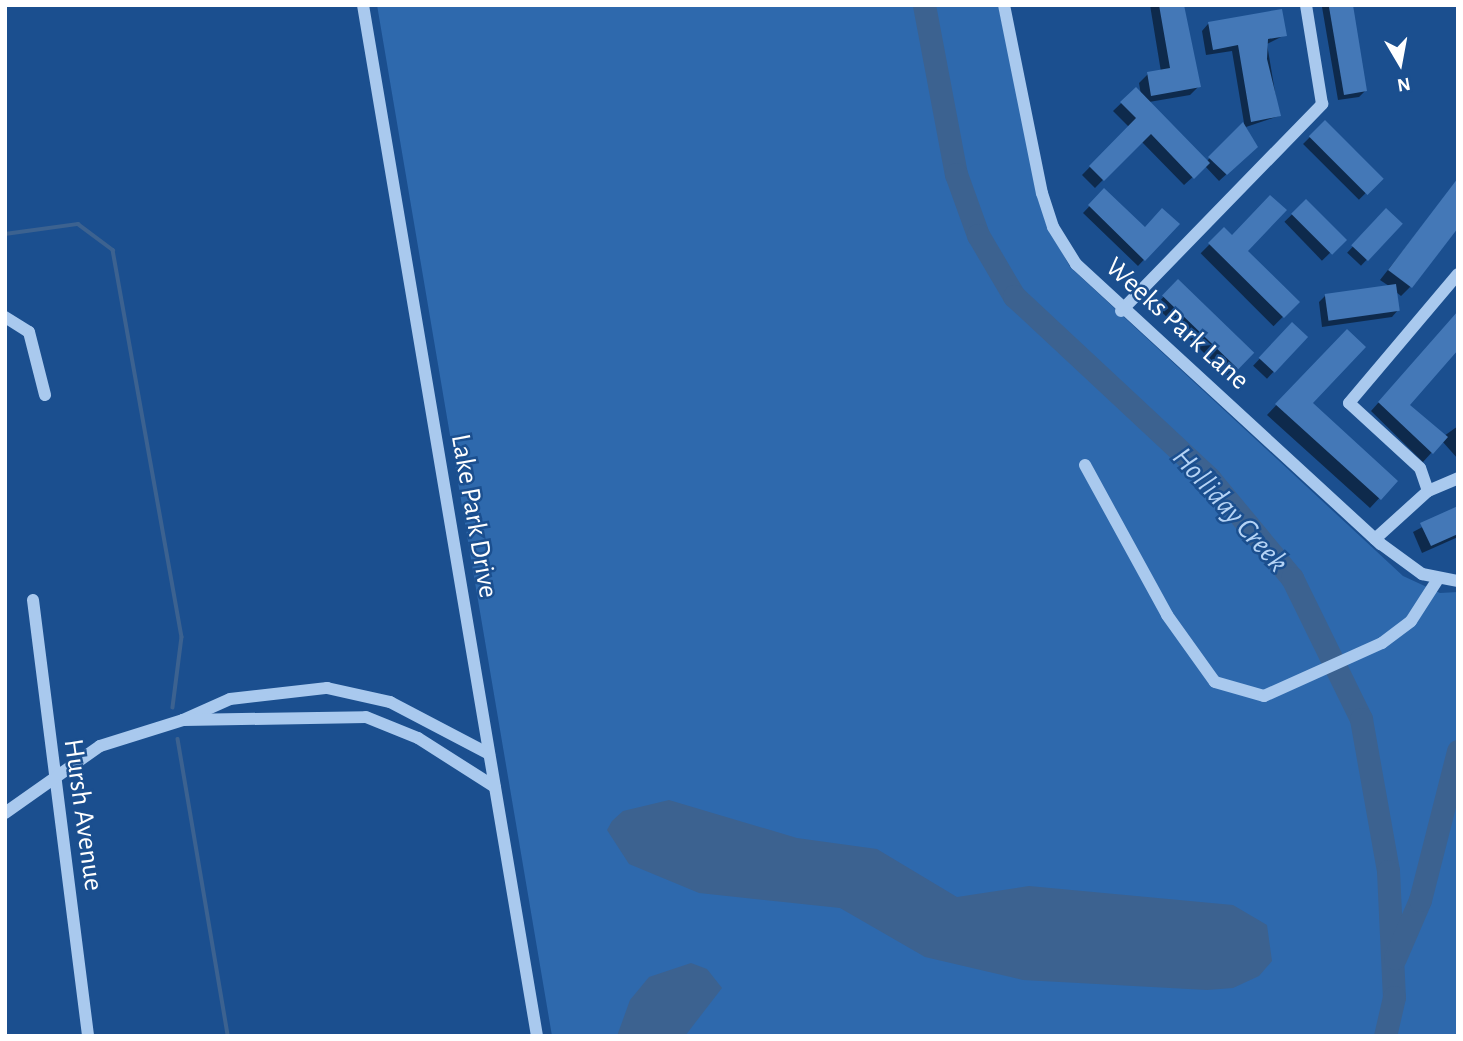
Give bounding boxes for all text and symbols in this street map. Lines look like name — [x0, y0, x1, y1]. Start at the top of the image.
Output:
north arrow — [1365, 28, 1435, 98]
text: N — [1396, 74, 1412, 95]
street label: Weeks Park Lane — [1098, 251, 1256, 397]
street label: Lake Park Drive — [443, 432, 505, 600]
water label: Holliday Creek — [1164, 440, 1296, 580]
street label: Hursh Avenue — [56, 737, 110, 893]

